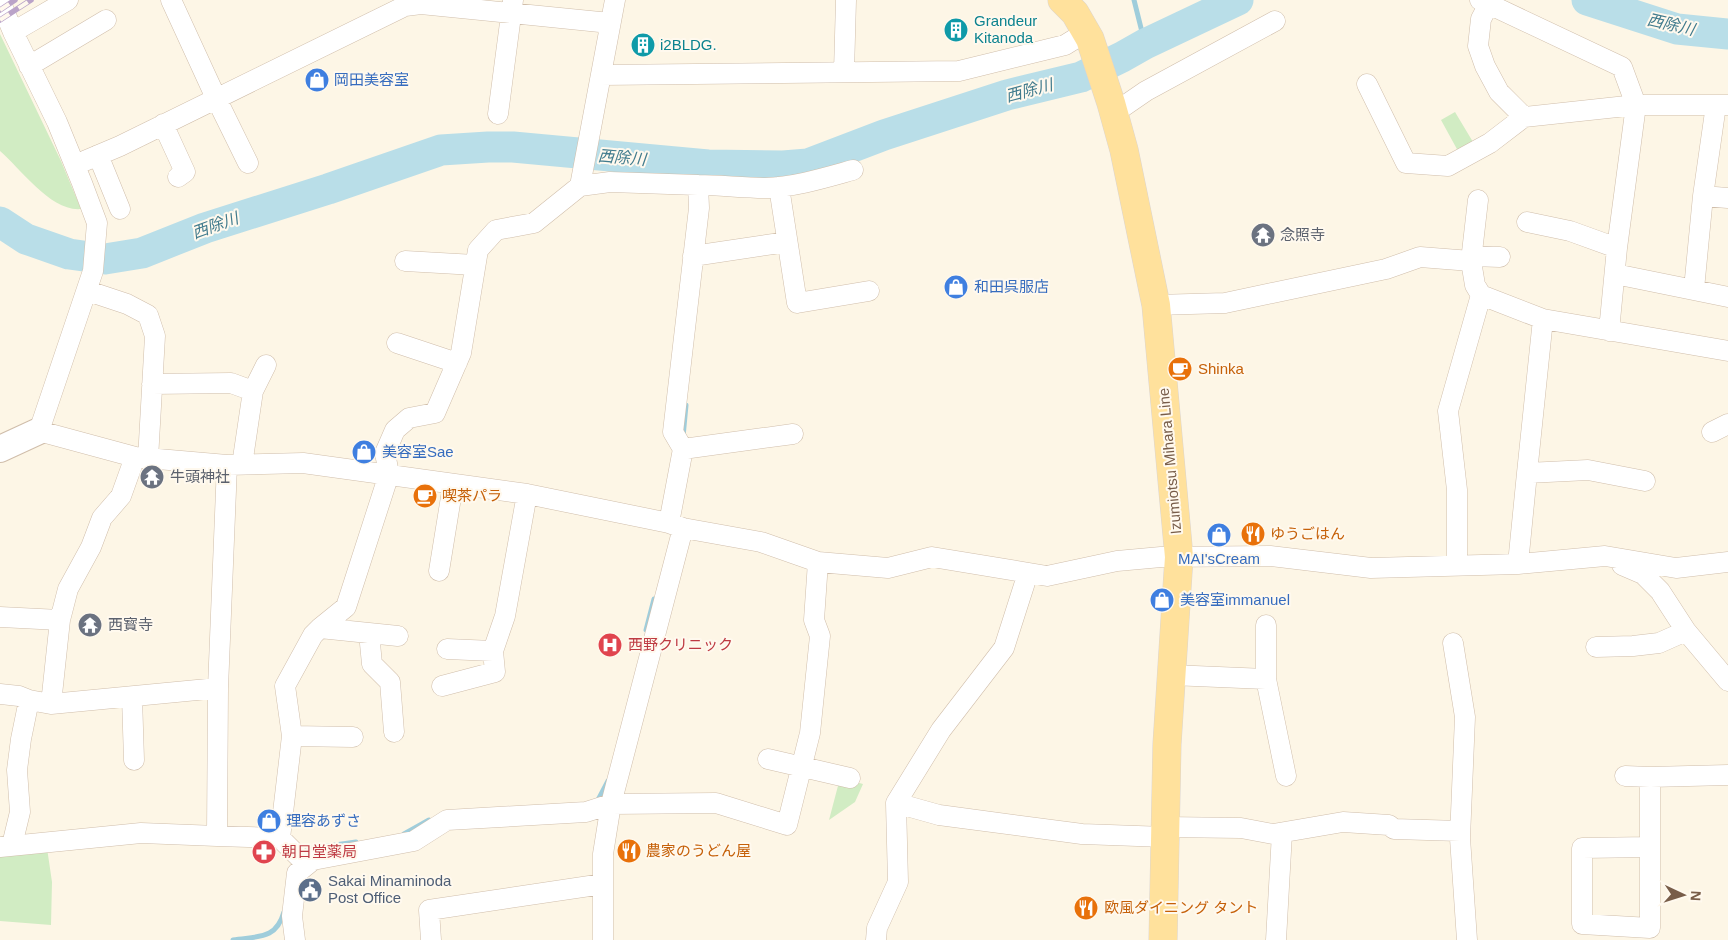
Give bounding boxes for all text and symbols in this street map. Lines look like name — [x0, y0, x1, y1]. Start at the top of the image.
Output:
water label: 西除川 — [1646, 11, 1698, 39]
place label: Grandeur Kitanoda — [974, 12, 1037, 46]
building icon: Grandeur Kitanoda — [943, 17, 969, 43]
building icon: i2BLDG. — [630, 32, 656, 58]
place label: i2BLDG. — [660, 36, 717, 53]
shop icon: 岡田美容室 — [304, 67, 330, 93]
place label: 岡田美容室 — [334, 71, 409, 88]
water label: 西除川 — [1004, 76, 1056, 105]
water label: 西除川 — [597, 147, 649, 168]
water label: 西除川 — [190, 209, 243, 242]
temple icon: 念照寺 — [1250, 222, 1276, 248]
place label: 念照寺 — [1280, 226, 1325, 243]
shop icon: 和田呉服店 — [943, 274, 969, 300]
place label: 和田呉服店 — [974, 278, 1049, 295]
cafe icon: Shinka — [1167, 356, 1193, 382]
place label: Shinka — [1198, 360, 1245, 377]
street label: Izumiotsu Mihara Line — [1155, 387, 1184, 535]
shop icon: 美容室Sae — [351, 439, 377, 465]
place label: 美容室Sae — [382, 443, 454, 460]
temple icon: 牛頭神社 — [139, 464, 165, 490]
place label: 牛頭神社 — [170, 468, 230, 485]
cafe icon: 喫茶パラ — [412, 483, 438, 509]
place label: 喫茶パラ — [442, 487, 502, 504]
restaurant icon: ゆうごはん — [1240, 521, 1266, 547]
shop icon: MAI'sCream — [1206, 522, 1232, 548]
place label: ゆうごはん — [1270, 525, 1345, 542]
place label: MAI'sCream — [1178, 550, 1260, 567]
shop icon: 美容室immanuel — [1149, 587, 1175, 613]
place label: 美容室immanuel — [1180, 591, 1290, 608]
temple icon: 西寳寺 — [77, 612, 103, 638]
place label: 西寳寺 — [108, 616, 153, 633]
hospital icon: 西野クリニック — [597, 632, 623, 658]
place label: 西野クリニック — [628, 636, 733, 653]
shop icon: 理容あずさ — [256, 808, 282, 834]
place label: 理容あずさ — [286, 812, 361, 829]
restaurant icon: 農家のうどん屋 — [616, 838, 642, 864]
pharmacy icon: 朝日堂薬局 — [251, 839, 277, 865]
place label: 農家のうどん屋 — [646, 842, 751, 859]
place label: 朝日堂薬局 — [282, 843, 357, 860]
north arrow — [1658, 870, 1708, 920]
place label: Sakai Minaminoda Post Office — [328, 872, 452, 906]
public building icon: Sakai Minaminoda Post Office — [297, 877, 323, 903]
text: N — [1688, 890, 1704, 902]
restaurant icon: 欧風ダイニング タント — [1073, 895, 1099, 921]
place label: 欧風ダイニング タント — [1104, 899, 1258, 916]

